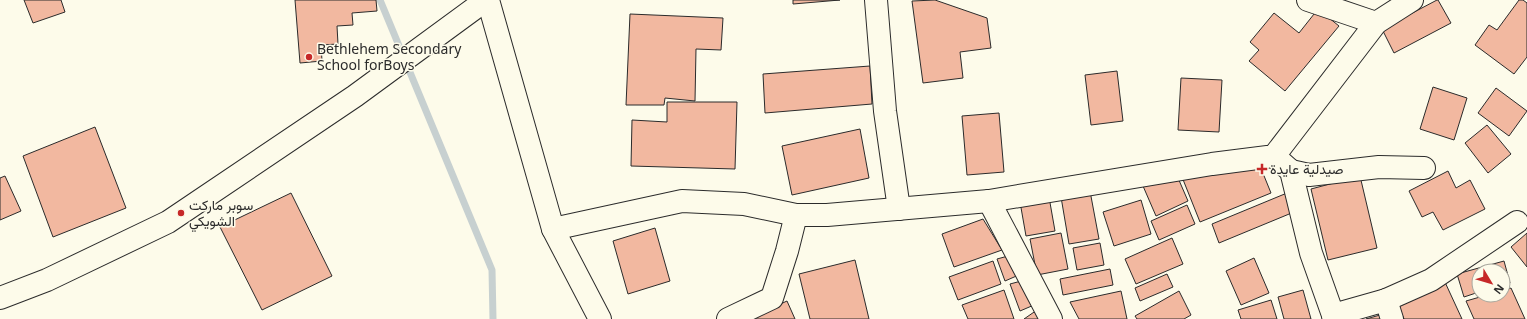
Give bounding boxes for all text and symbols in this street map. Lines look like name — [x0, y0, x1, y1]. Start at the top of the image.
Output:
place label: Bethlehem Secondary School forBoys — [317, 39, 462, 74]
marker: Bethlehem Secondary School forBoys — [304, 52, 314, 62]
place label: صيدلية عايدة — [1270, 159, 1344, 178]
marker: صيدلية عايدة — [1257, 164, 1267, 174]
place label: سوبر ماركت الشويكي — [189, 195, 253, 233]
marker: سوبر ماركت الشويكي — [176, 208, 186, 218]
north arrow — [1471, 263, 1511, 303]
text: N — [1491, 281, 1508, 298]

